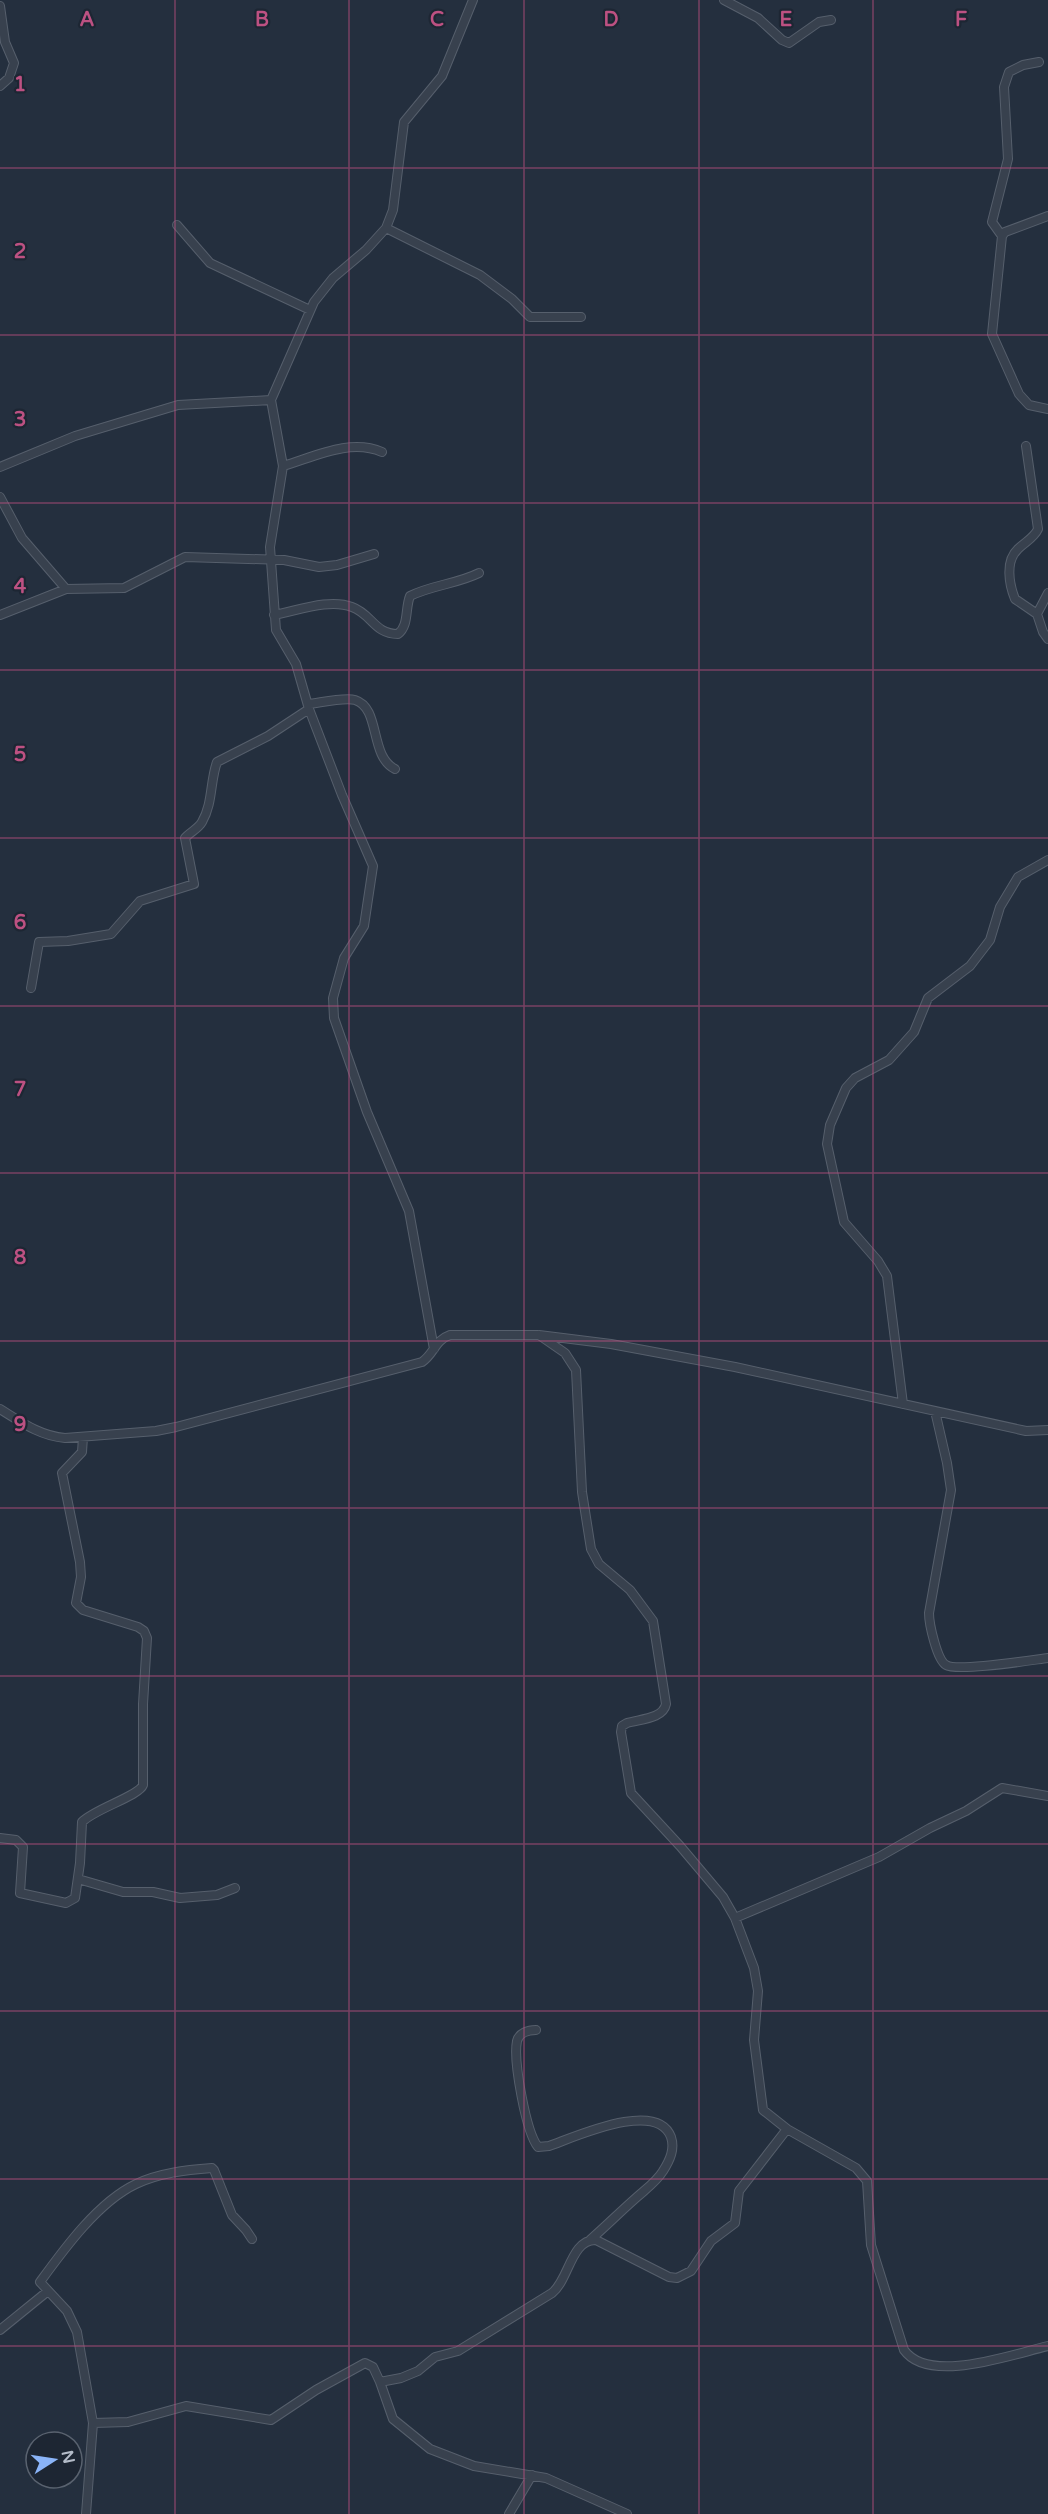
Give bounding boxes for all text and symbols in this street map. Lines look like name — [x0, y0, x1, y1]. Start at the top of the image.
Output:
text: A — [80, 8, 95, 32]
text: B — [255, 8, 269, 32]
text: C — [430, 8, 444, 32]
text: D — [603, 8, 619, 32]
text: E — [780, 8, 793, 32]
text: F — [955, 8, 967, 32]
text: 1 — [14, 73, 26, 97]
text: 2 — [14, 240, 26, 264]
text: 3 — [14, 408, 26, 432]
text: 4 — [14, 575, 27, 599]
text: 5 — [14, 743, 26, 767]
text: 6 — [14, 911, 26, 935]
text: 7 — [14, 1078, 26, 1102]
text: 8 — [14, 1246, 26, 1270]
text: 9 — [14, 1413, 26, 1437]
north arrow — [24, 2430, 84, 2490]
text: N — [57, 2449, 79, 2465]

